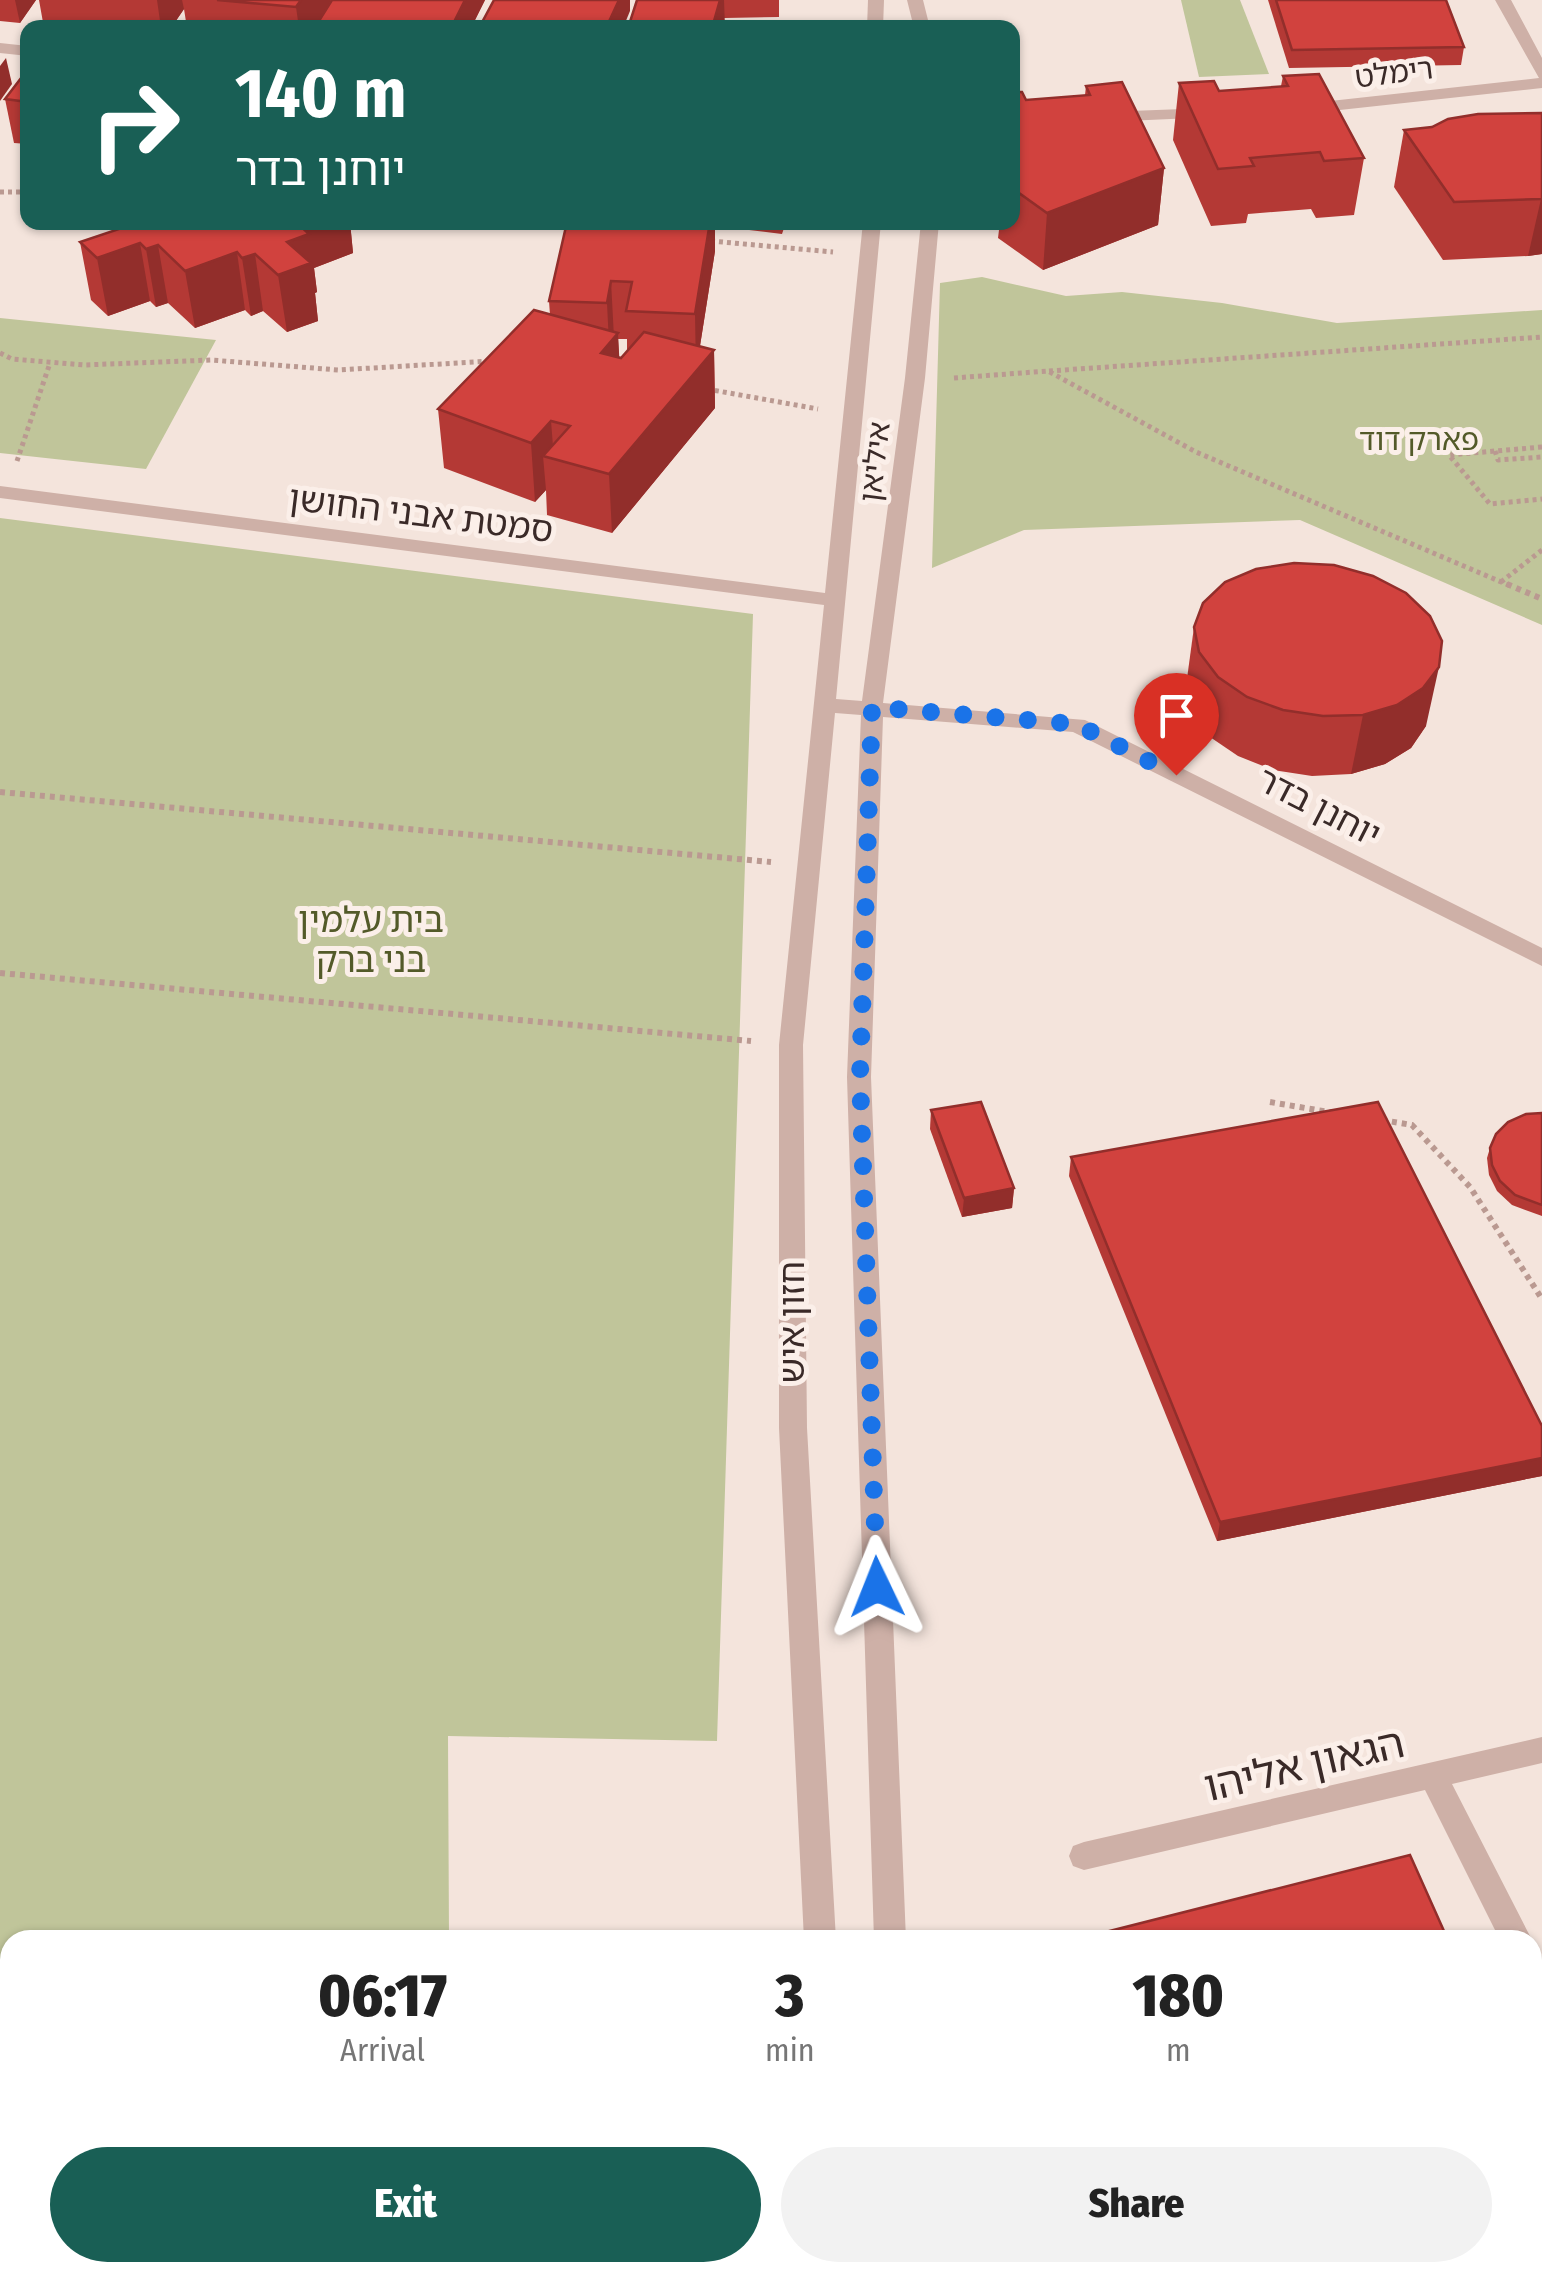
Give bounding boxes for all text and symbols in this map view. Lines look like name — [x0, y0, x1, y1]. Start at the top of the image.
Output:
street label: רימלט — [1353, 50, 1435, 96]
text: 140 m — [235, 52, 407, 136]
icon: right — [70, 60, 200, 190]
text: יוחנן בדר — [235, 143, 406, 197]
street label: איליאן — [852, 420, 898, 504]
park label: פארק דוד — [1359, 422, 1479, 458]
street label: סמטת אבני החושן — [286, 477, 556, 551]
pin — [1134, 673, 1219, 776]
icon: arrive — [1149, 688, 1204, 743]
street label: יוחנן בדר — [1250, 758, 1388, 856]
park label: בית עלמין בני ברק — [298, 899, 444, 981]
street label: חזון איש — [771, 1261, 813, 1383]
position arrow — [825, 1535, 929, 1639]
street label: הגאון אליהו — [1199, 1718, 1409, 1812]
text: 06:17 — [318, 1960, 447, 2032]
text: 3 — [775, 1960, 804, 2032]
text: 180 — [1133, 1960, 1224, 2032]
text: Arrival — [340, 2031, 425, 2069]
text: min — [765, 2031, 815, 2069]
text: m — [1166, 2031, 1191, 2069]
button: Exit — [50, 2147, 761, 2262]
button: Share — [781, 2147, 1492, 2262]

